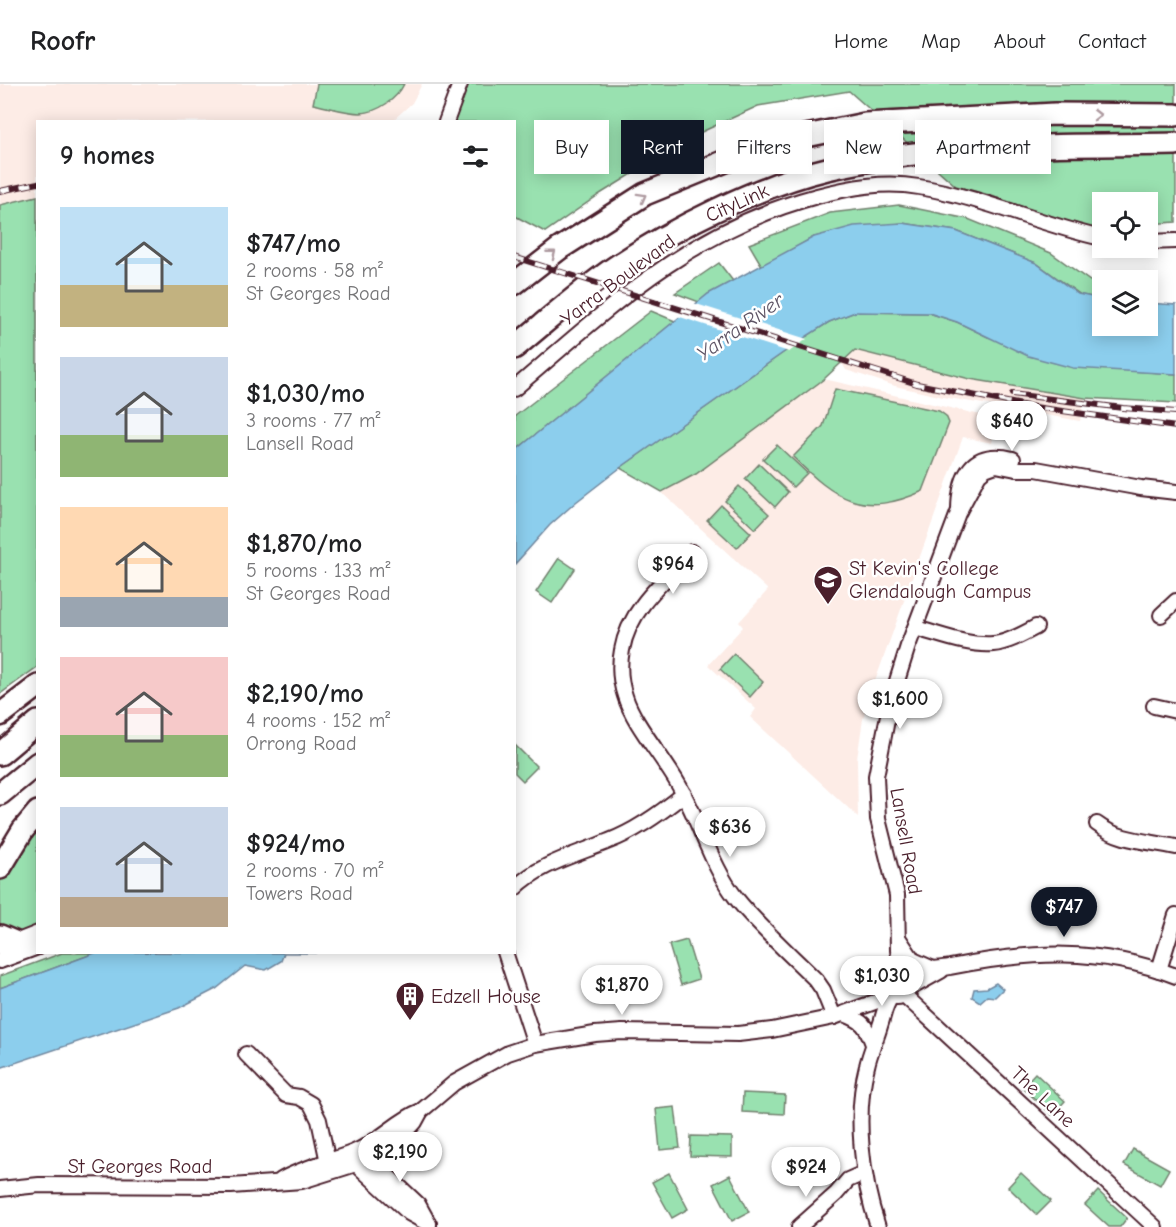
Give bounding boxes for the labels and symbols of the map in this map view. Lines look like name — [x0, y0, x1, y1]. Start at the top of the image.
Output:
one-way arrow — [1092, 109, 1101, 121]
street label: CityLink — [702, 179, 772, 227]
one-way arrow — [635, 193, 646, 204]
street label: Yarra Boulevard — [556, 229, 680, 331]
one-way arrow — [545, 251, 556, 262]
water label: Yarra River — [692, 287, 790, 366]
pin: $640 — [976, 401, 1048, 452]
pin: $964 — [637, 544, 709, 595]
place label: St Kevin's College Glendalough Campus — [849, 557, 1031, 603]
school or university icon: St Kevin's College Glendalough Campus — [812, 564, 844, 606]
pin: $1,600 — [851, 679, 949, 730]
street label: Lansell Road — [885, 786, 927, 896]
pin: $636 — [694, 807, 766, 858]
pin: $747 — [1028, 887, 1100, 938]
pin: $1,030 — [833, 956, 931, 1007]
pin: $1,870 — [573, 965, 671, 1016]
building icon: Edzell House — [394, 980, 426, 1022]
place label: Edzell House — [431, 985, 541, 1008]
street label: The Lane — [1006, 1062, 1080, 1132]
pin: $2,190 — [351, 1132, 449, 1183]
pin: $924 — [770, 1147, 842, 1198]
street label: St Georges Road — [68, 1155, 212, 1178]

